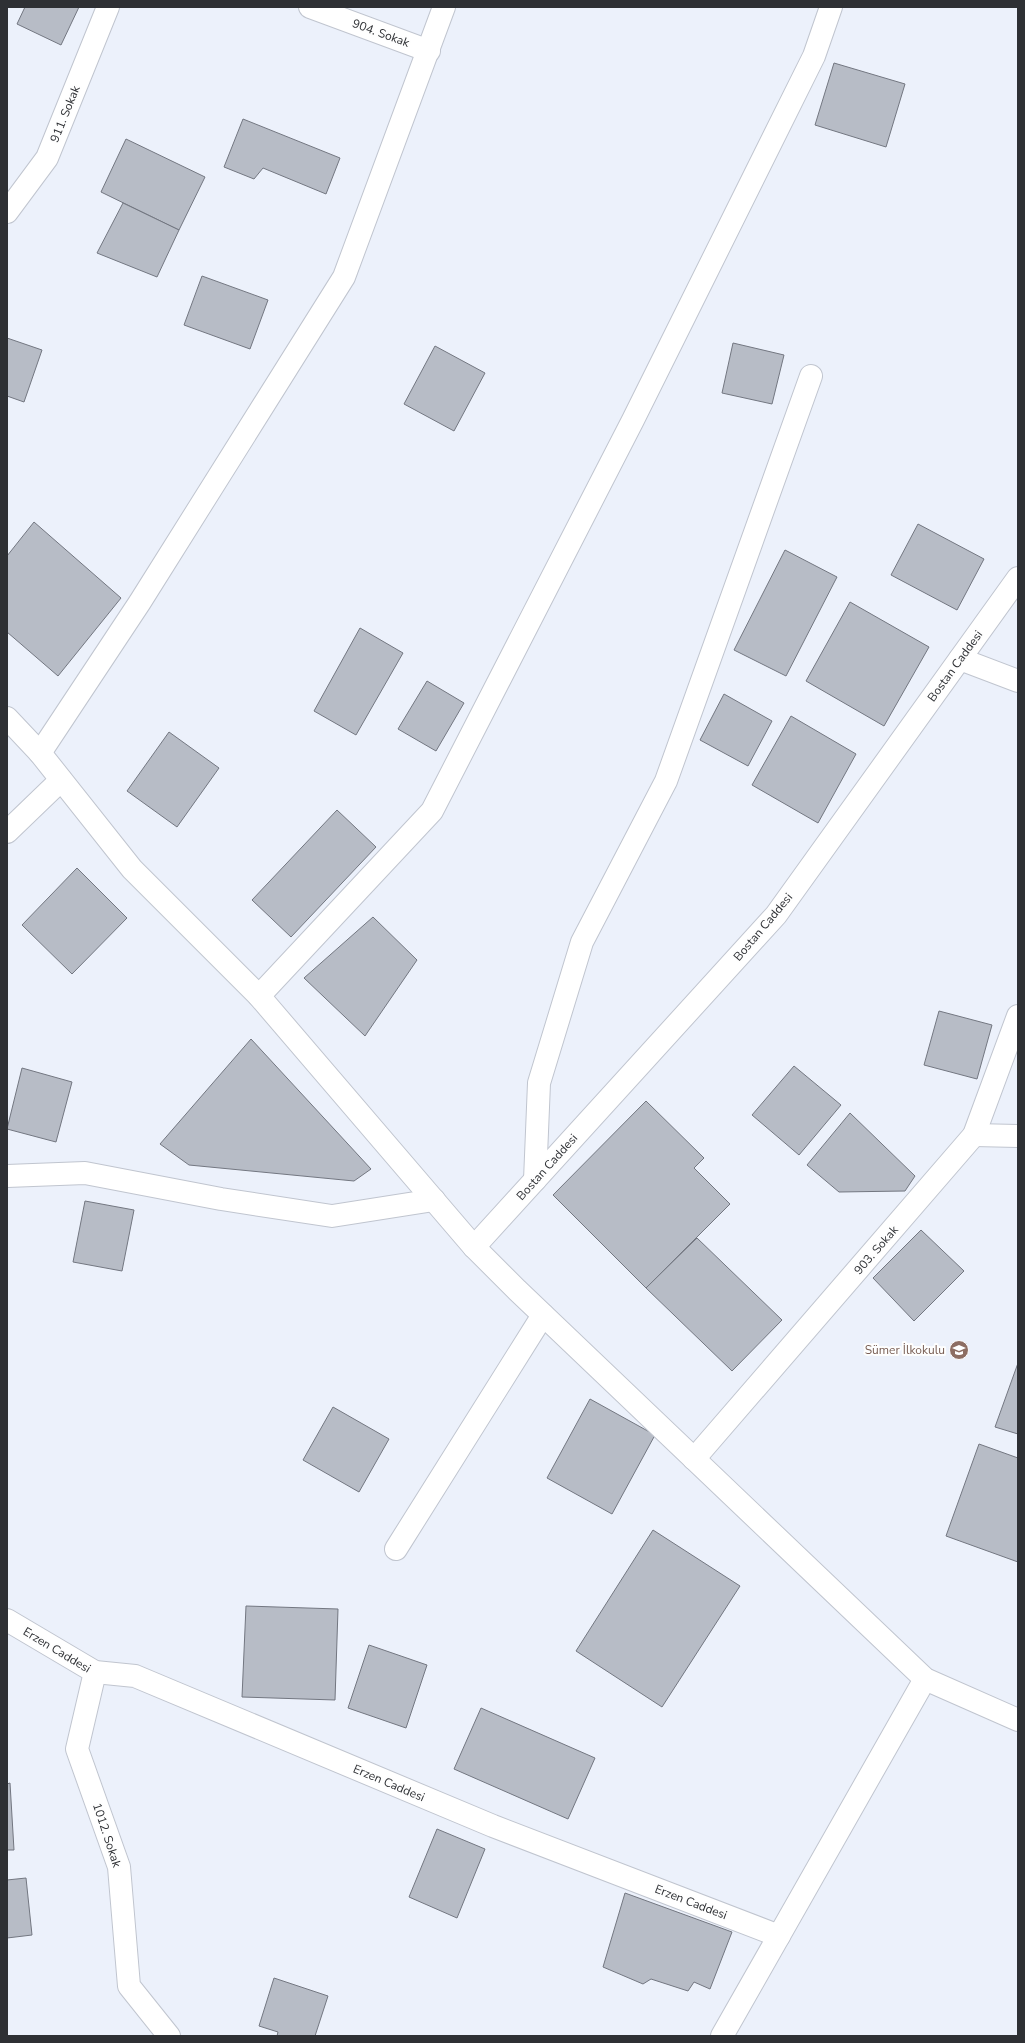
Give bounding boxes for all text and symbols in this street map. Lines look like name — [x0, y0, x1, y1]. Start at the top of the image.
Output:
street label: 904. Sokak — [350, 15, 413, 51]
street label: 911. Sokak — [46, 82, 84, 145]
street label: Bostan Caddesi — [924, 627, 986, 705]
street label: Bostan Caddesi — [730, 890, 796, 964]
street label: Bostan Caddesi — [513, 1130, 581, 1204]
street label: 903. Sokak — [850, 1221, 902, 1278]
school or university icon: Sümer İlkokulu — [948, 1339, 970, 1361]
place label: Sümer İlkokulu — [865, 1342, 945, 1358]
street label: Erzen Caddesi — [20, 1624, 94, 1676]
street label: Erzen Caddesi — [351, 1761, 427, 1805]
street label: 1012. Sokak — [89, 1801, 125, 1870]
street label: Erzen Caddesi — [653, 1881, 729, 1923]

